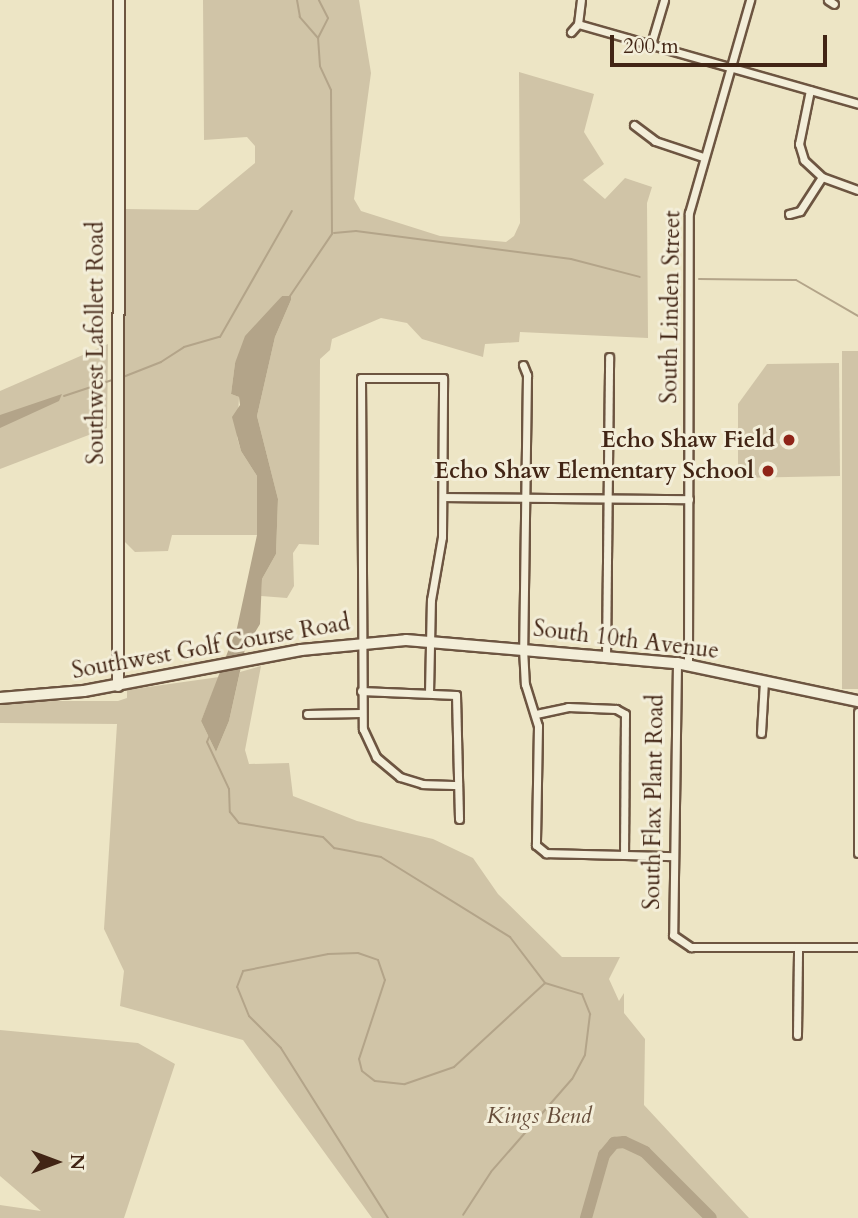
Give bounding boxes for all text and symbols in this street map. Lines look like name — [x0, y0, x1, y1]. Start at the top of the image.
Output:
scale bar — [613, 21, 830, 65]
text: 200 m — [623, 32, 679, 61]
street label: South Linden Street — [656, 210, 686, 404]
street label: Southwest Lafollett Road — [82, 221, 110, 465]
place label: Echo Shaw Field — [601, 426, 775, 454]
marker: Echo Shaw Field — [781, 432, 797, 448]
place label: Echo Shaw Elementary School — [434, 457, 754, 485]
marker: Echo Shaw Elementary School — [760, 463, 776, 479]
street label: Southwest Golf Course Road — [70, 609, 352, 685]
street label: South 10th Avenue — [532, 615, 720, 665]
street label: South Flax Plant Road — [638, 694, 670, 910]
park label: Kings Bend — [486, 1102, 592, 1130]
north arrow — [21, 1127, 91, 1197]
text: N — [64, 1154, 90, 1170]

